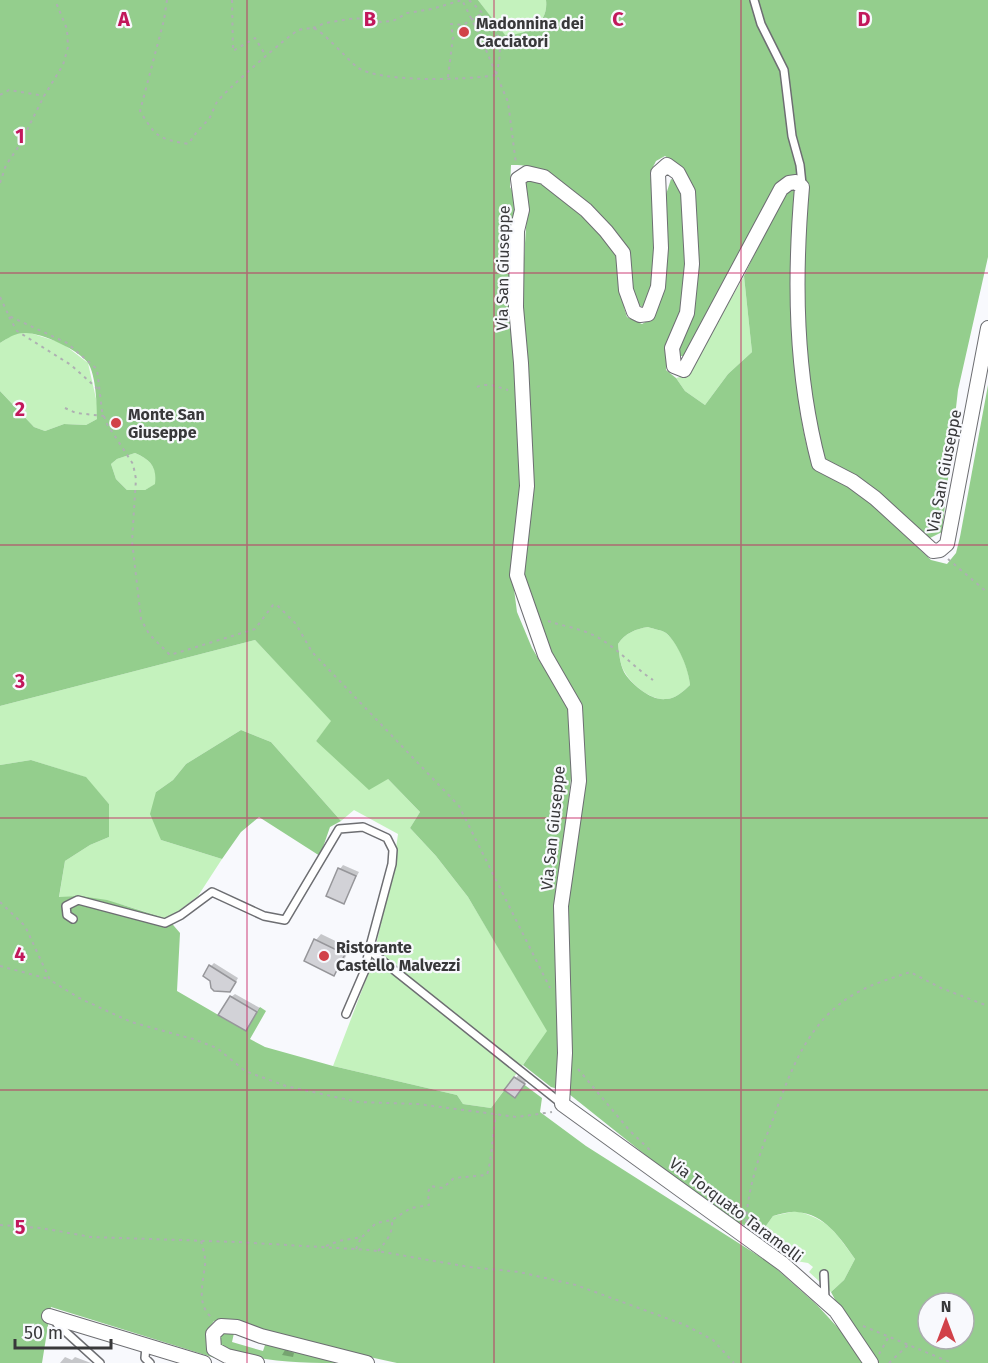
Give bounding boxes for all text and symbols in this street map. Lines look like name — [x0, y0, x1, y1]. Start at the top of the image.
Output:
text: A — [117, 7, 131, 31]
text: B — [364, 7, 376, 31]
text: C — [612, 7, 624, 31]
text: D — [857, 7, 871, 31]
place label: Madonnina dei Cacciatori — [476, 14, 584, 51]
marker: Madonnina dei Cacciatori — [457, 25, 471, 39]
text: 1 — [15, 124, 25, 148]
street label: Via San Giuseppe — [492, 205, 514, 331]
text: 2 — [15, 397, 25, 421]
place label: Monte San Giuseppe — [128, 405, 205, 442]
street label: Via San Giuseppe — [923, 408, 965, 534]
marker: Monte San Giuseppe — [109, 416, 123, 430]
text: 3 — [14, 669, 25, 693]
street label: Via San Giuseppe — [537, 765, 569, 891]
place label: Ristorante Castello Malvezzi — [336, 938, 460, 975]
text: 4 — [14, 942, 26, 966]
marker: Ristorante Castello Malvezzi — [317, 949, 331, 963]
street label: Via Torquato Taramelli — [665, 1154, 807, 1266]
text: 5 — [15, 1215, 26, 1239]
north arrow — [916, 1291, 976, 1351]
text: N — [941, 1297, 951, 1316]
scale bar — [15, 1312, 111, 1350]
text: 50 m — [24, 1322, 63, 1344]

